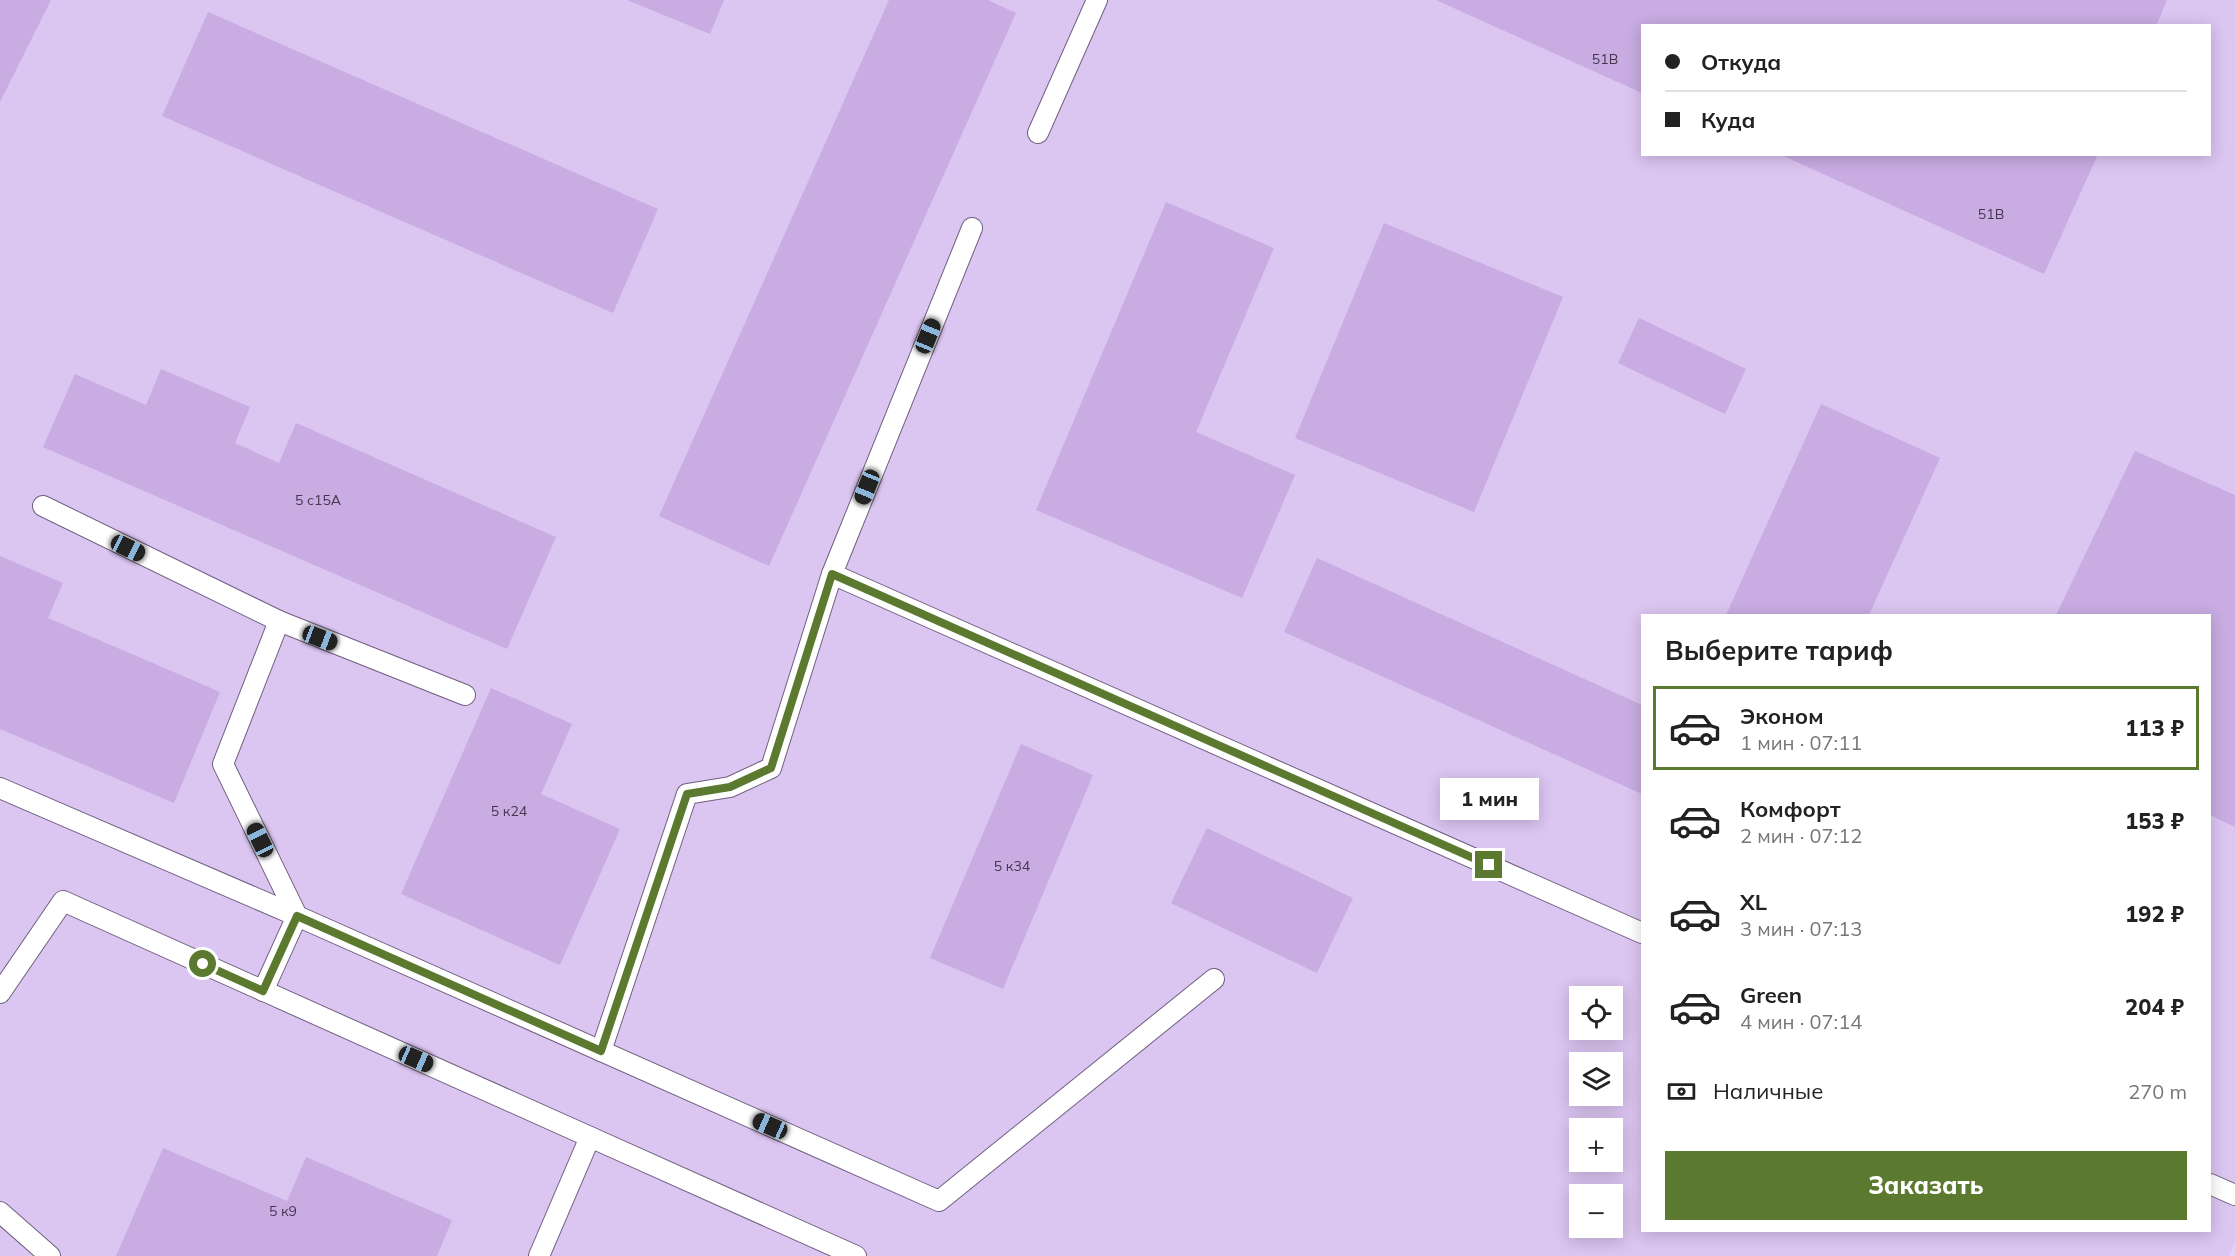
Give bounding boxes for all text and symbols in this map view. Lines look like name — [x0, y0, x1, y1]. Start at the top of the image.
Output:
text: Откуда — [1701, 48, 1781, 76]
house number: 51В — [1592, 50, 1618, 68]
text: Куда — [1701, 106, 1755, 134]
house number: 51В — [1978, 205, 2004, 223]
car — [913, 316, 943, 356]
car — [852, 467, 882, 507]
house number: 5 с15А — [295, 491, 342, 509]
car — [108, 532, 148, 564]
car — [300, 623, 340, 653]
text: Выберите тариф — [1665, 633, 1893, 667]
icon: car — [1668, 701, 1722, 755]
text: Эконом — [1740, 702, 1824, 730]
text: 113 ₽ — [2125, 714, 2184, 742]
text: 1 мин · 07:11 — [1740, 730, 1862, 755]
callout: 1 мин — [1440, 778, 1538, 820]
text: 1 мин — [1461, 786, 1518, 811]
icon: car — [1668, 794, 1722, 848]
text: Комфорт — [1740, 795, 1841, 823]
house number: 5 к24 — [491, 802, 528, 820]
text: 153 ₽ — [2125, 807, 2184, 835]
car — [244, 820, 276, 860]
text: 2 мин · 07:12 — [1740, 823, 1862, 848]
route end — [1475, 851, 1502, 878]
house number: 5 к34 — [994, 857, 1031, 875]
icon: car — [1668, 887, 1722, 941]
text: XL — [1740, 888, 1767, 916]
text: 192 ₽ — [2125, 900, 2184, 928]
text: 3 мин · 07:13 — [1740, 916, 1862, 941]
route start — [189, 950, 216, 977]
icon: car — [1668, 980, 1722, 1034]
text: Green — [1740, 981, 1802, 1009]
map controls — [1569, 986, 1623, 1238]
button: locate — [1569, 986, 1623, 1040]
text: 204 ₽ — [2125, 993, 2184, 1021]
text: 4 мин · 07:14 — [1740, 1009, 1862, 1034]
car — [396, 1043, 436, 1075]
button: layers — [1569, 1052, 1623, 1106]
icon: cash — [1665, 1075, 1698, 1108]
text: Наличные — [1713, 1077, 1823, 1105]
text: 270 m — [2128, 1079, 2187, 1104]
car — [750, 1110, 790, 1142]
button: + — [1569, 1118, 1623, 1172]
button: Заказать — [1665, 1151, 2187, 1220]
button: − — [1569, 1184, 1623, 1238]
house number: 5 к9 — [269, 1202, 297, 1220]

